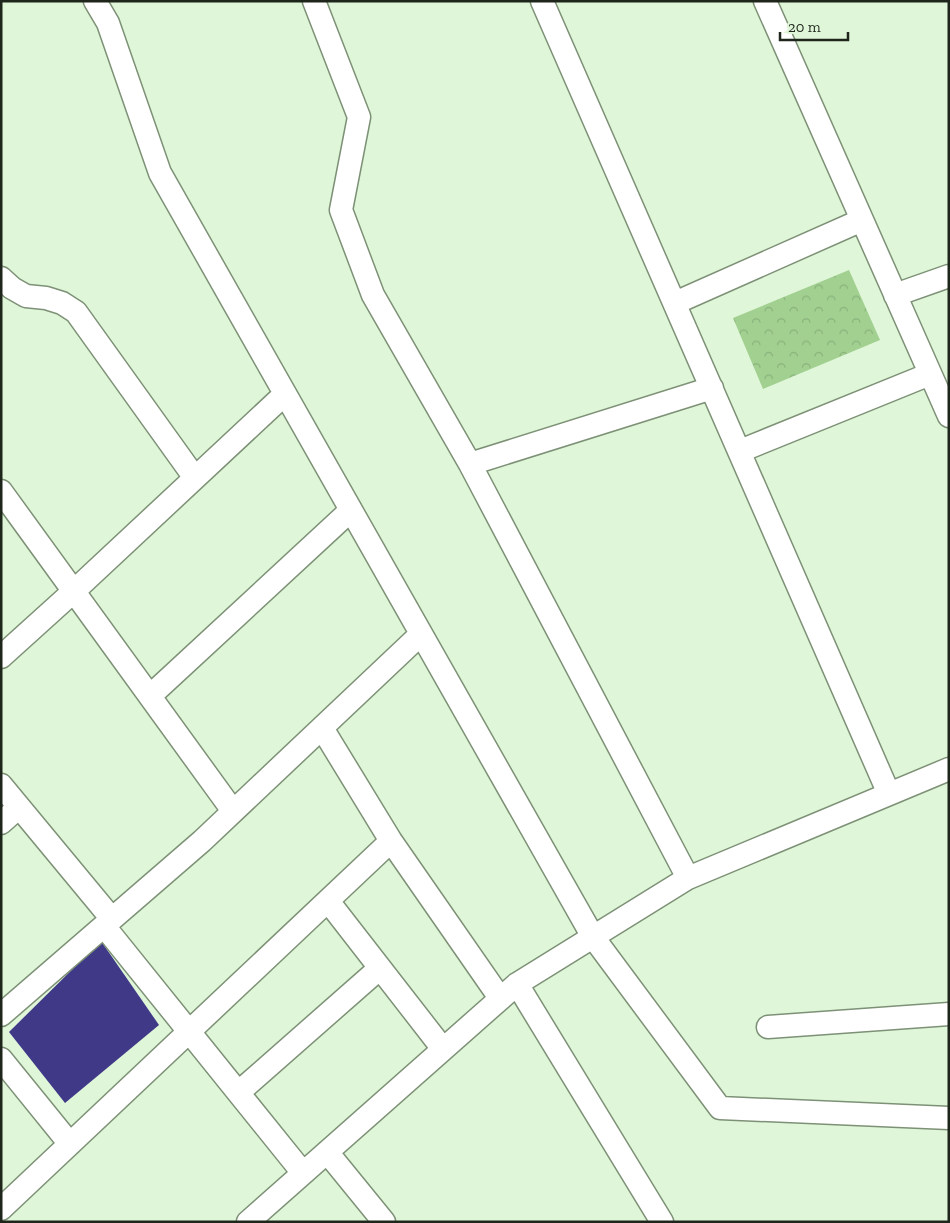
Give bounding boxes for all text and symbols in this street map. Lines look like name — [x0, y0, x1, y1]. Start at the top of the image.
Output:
scale bar — [780, 10, 848, 42]
text: 20 m — [788, 18, 821, 36]

